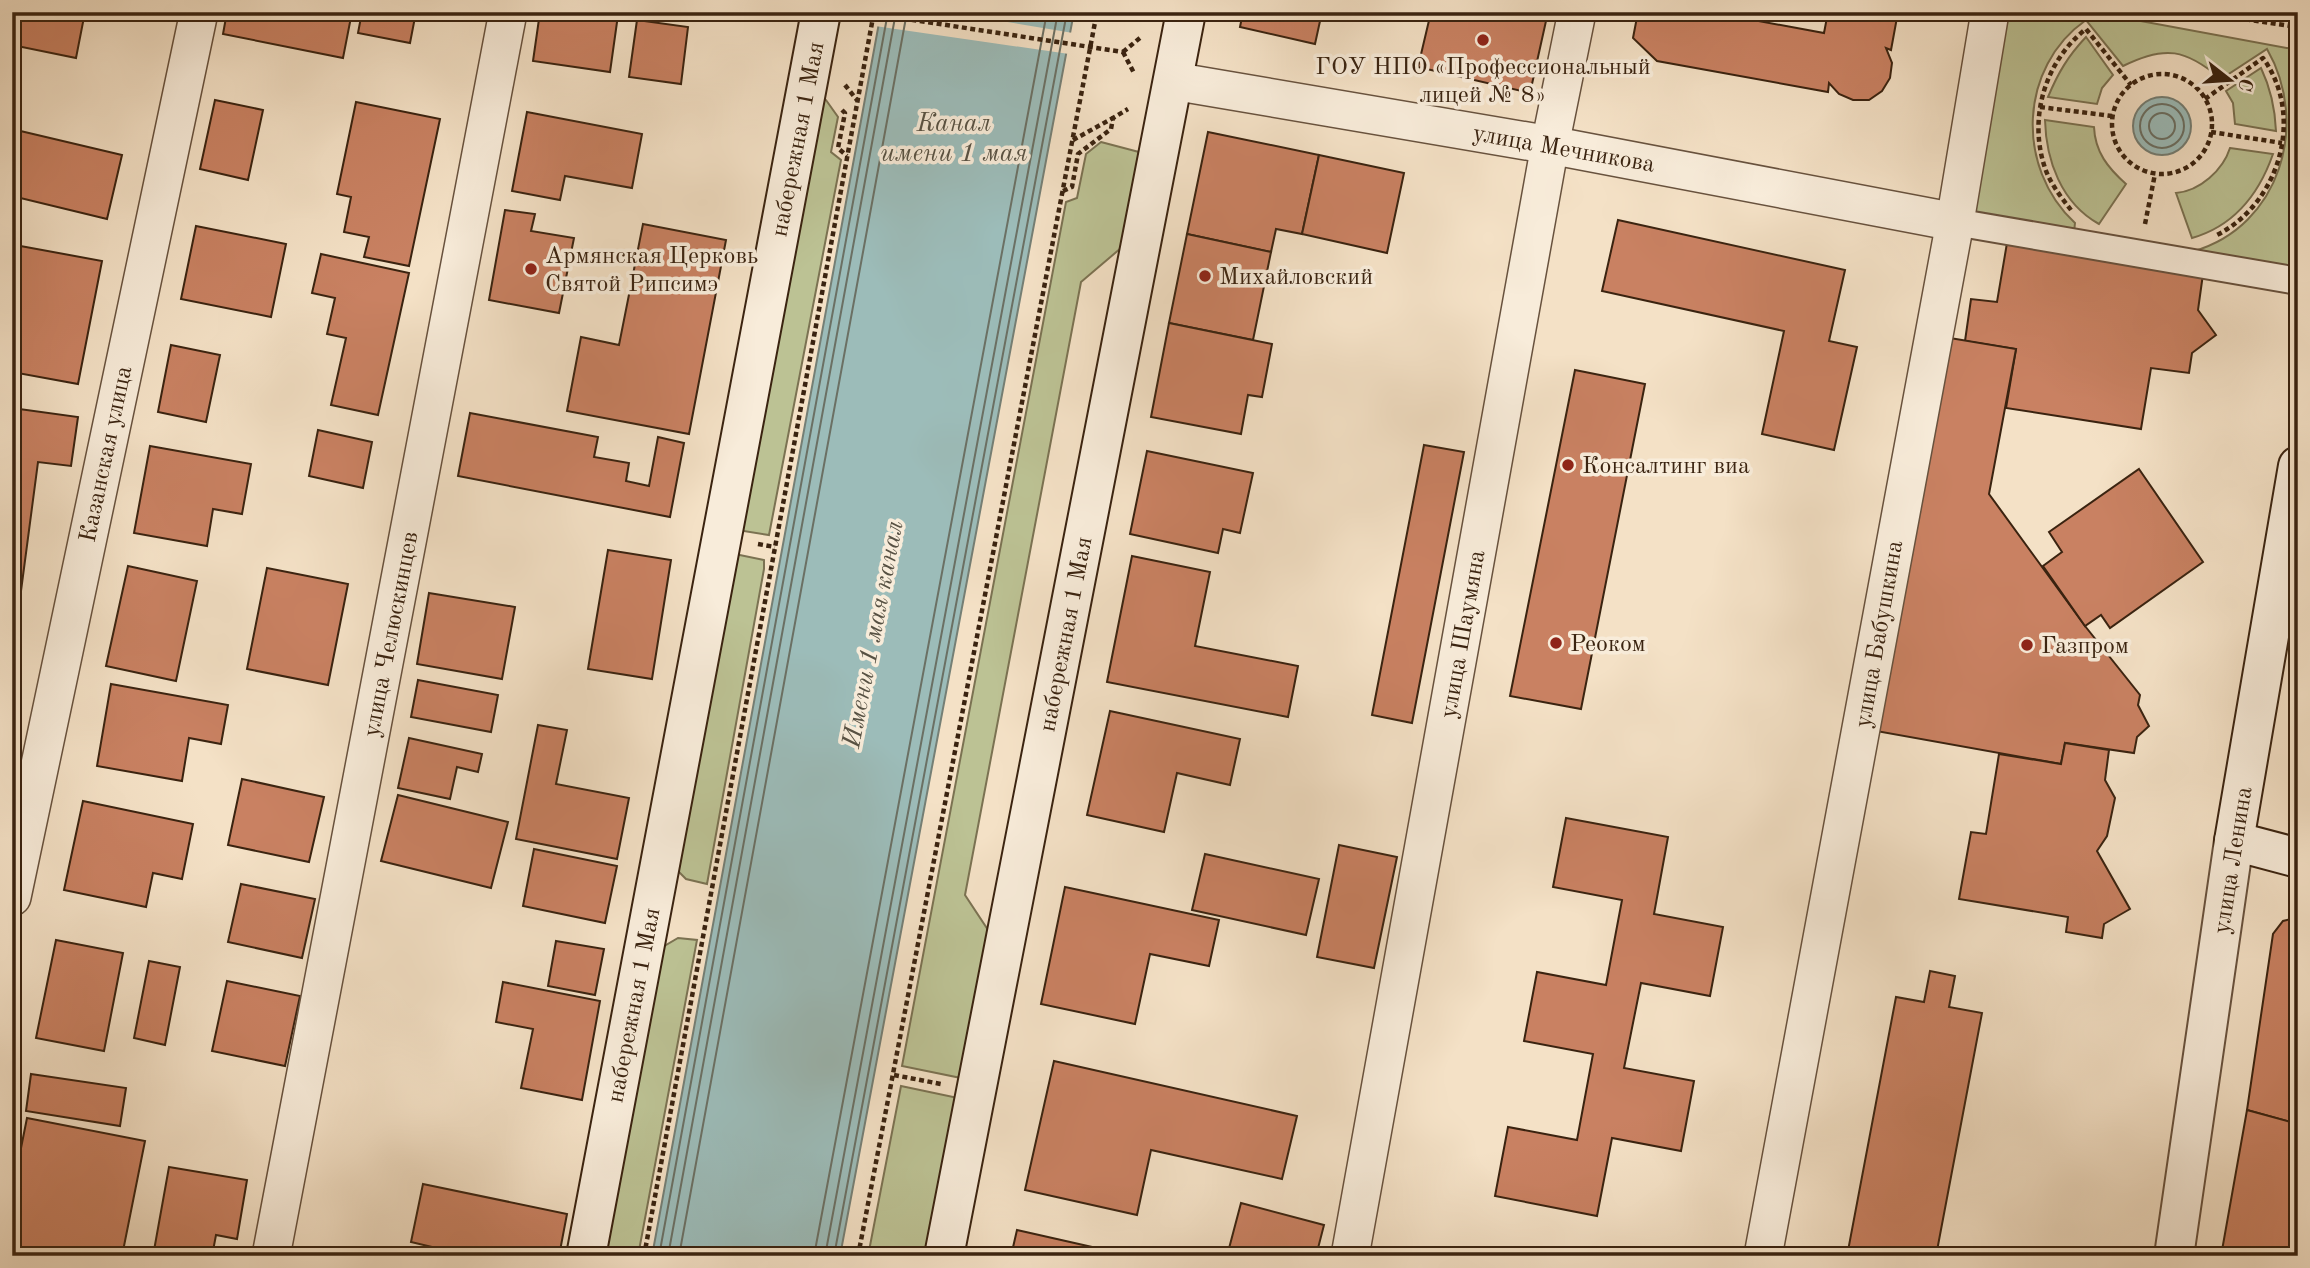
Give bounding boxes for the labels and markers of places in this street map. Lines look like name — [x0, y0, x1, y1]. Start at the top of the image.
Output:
marker: ГОУ НПО «Профессиональный лицей № 8» — [1475, 32, 1491, 48]
place label: ГОУ НПО «Профессиональный лицей № 8» — [1315, 56, 1651, 108]
place label: Армянская Церковь Святой Рипсимэ — [545, 245, 758, 297]
marker: Армянская Церковь Святой Рипсимэ — [523, 261, 539, 277]
place label: Михайловский — [1219, 266, 1373, 290]
marker: Михайловский — [1197, 268, 1213, 284]
place label: Консалтинг виа — [1582, 455, 1750, 479]
marker: Консалтинг виа — [1560, 457, 1576, 473]
place label: Реоком — [1570, 633, 1646, 657]
marker: Реоком — [1548, 635, 1564, 651]
place label: Газпром — [2041, 635, 2129, 659]
marker: Газпром — [2019, 637, 2035, 653]

